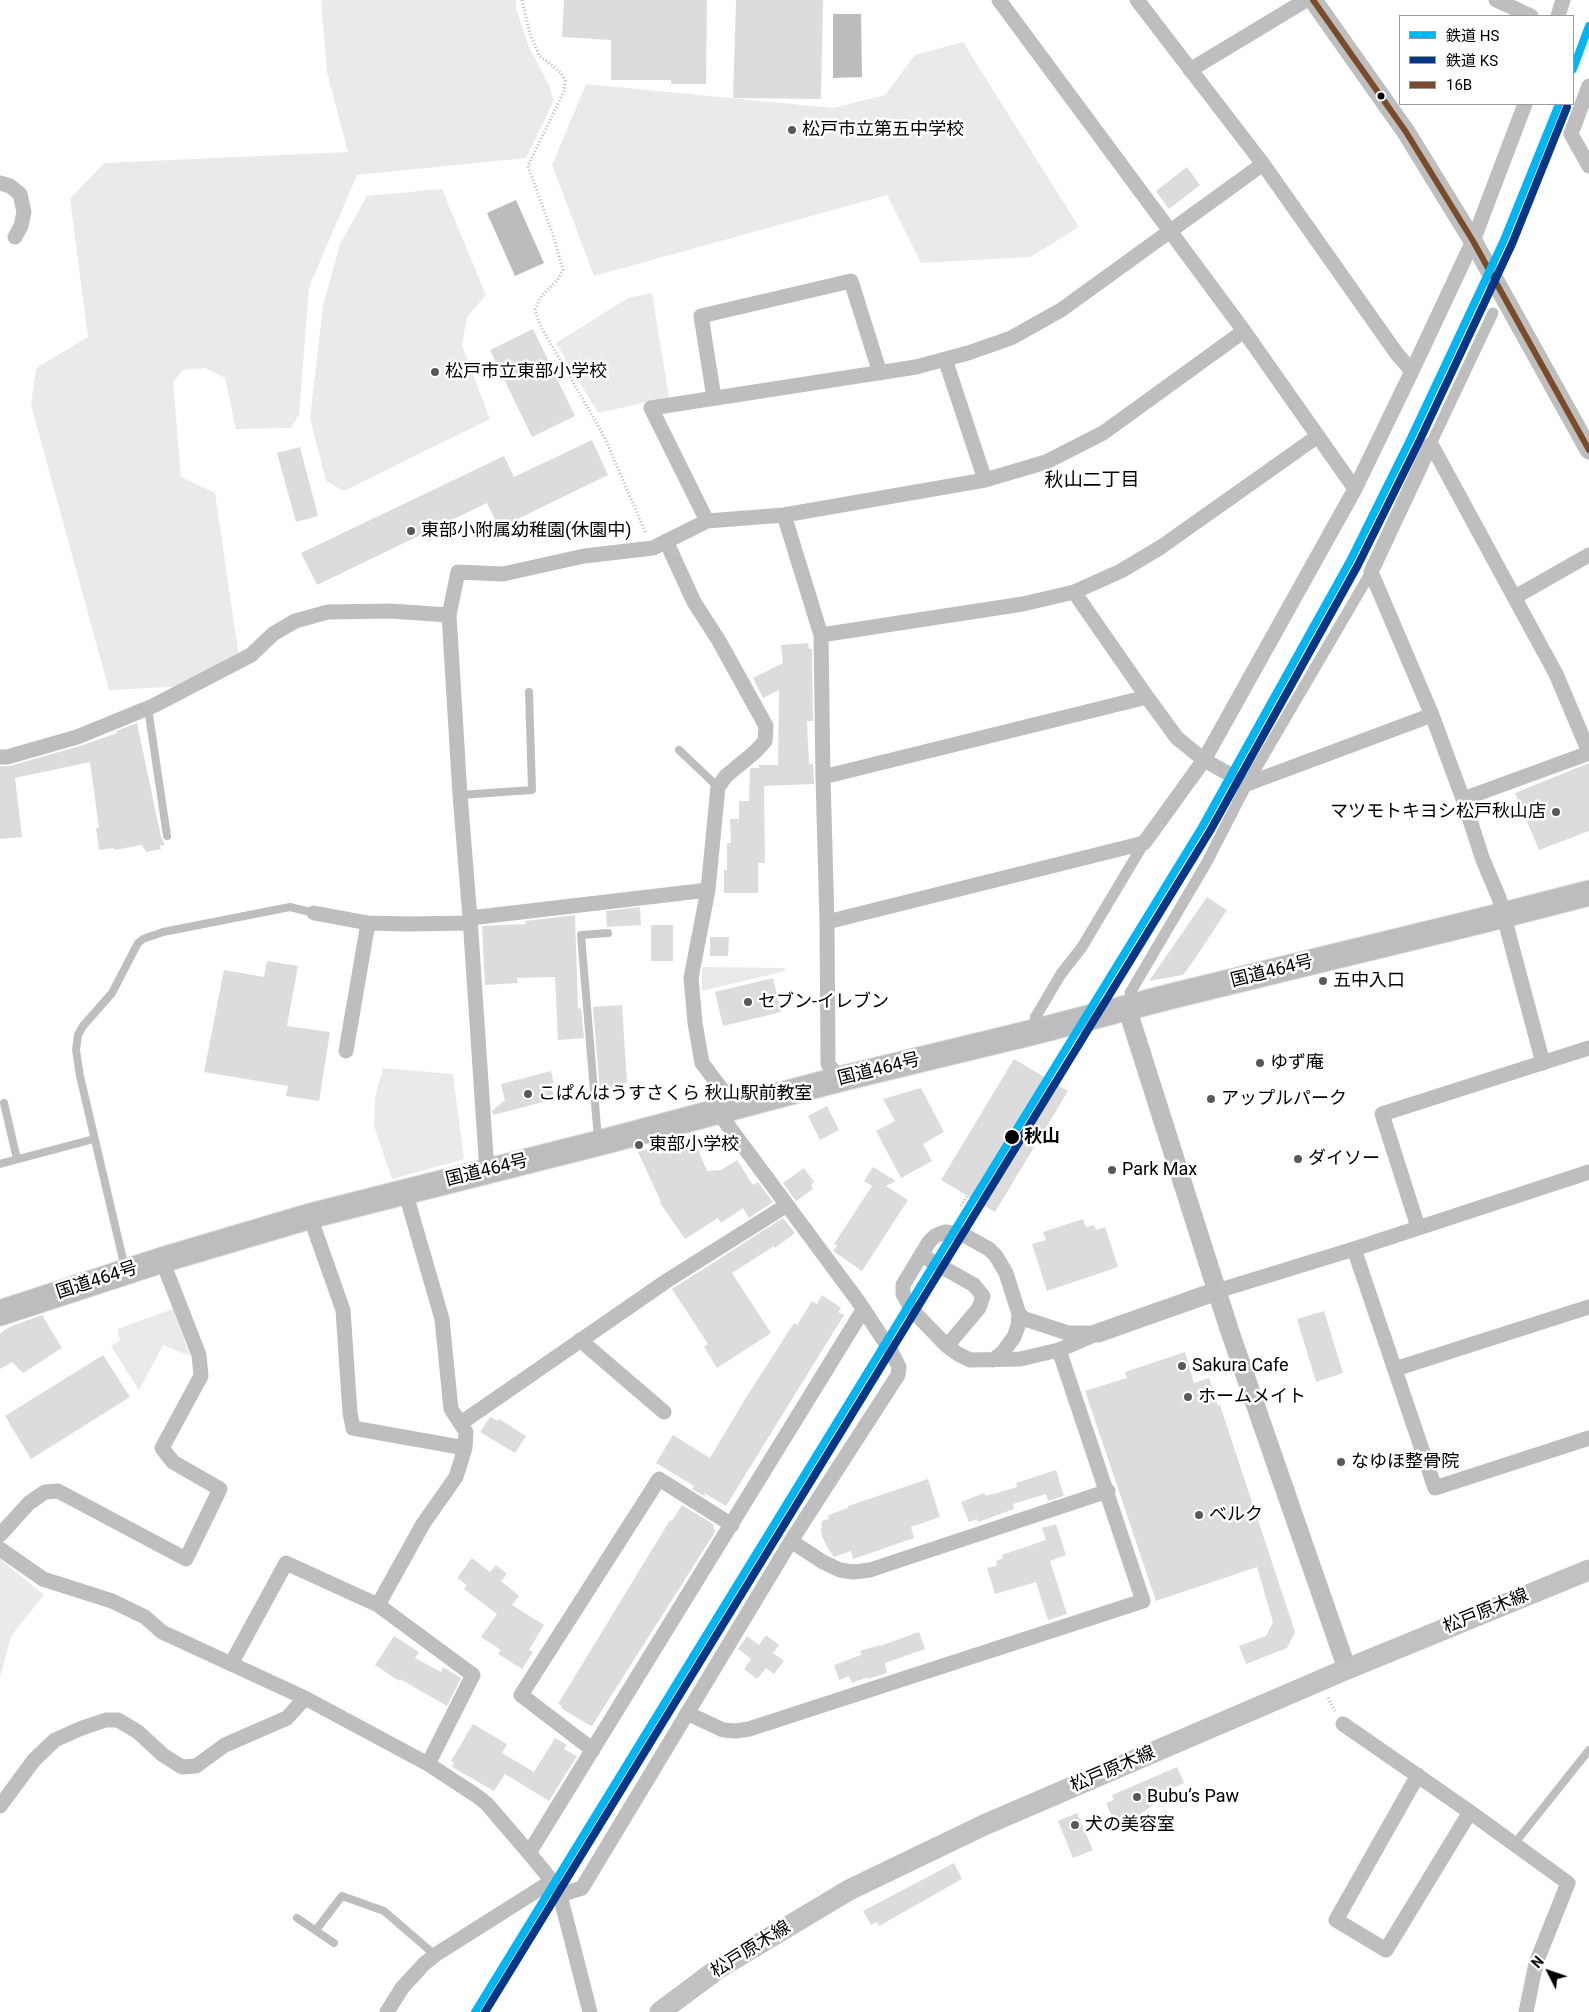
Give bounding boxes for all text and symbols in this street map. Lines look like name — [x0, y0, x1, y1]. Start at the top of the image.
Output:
legend — [1399, 15, 1574, 105]
text: 鉄道 HS — [1446, 27, 1499, 45]
text: 鉄道 KS — [1446, 52, 1498, 70]
text: 16B — [1446, 76, 1472, 94]
unlabelled marker — [1376, 91, 1386, 101]
place label: 松戸市立第五中学校 — [802, 119, 964, 141]
marker: 松戸市立第五中学校 — [786, 124, 798, 136]
place label: 松戸市立東部小学校 — [445, 361, 607, 383]
marker: 松戸市立東部小学校 — [429, 366, 441, 378]
district label: 秋山二丁目 — [1045, 470, 1139, 492]
place label: 東部小附属幼稚園(休園中) — [421, 520, 631, 542]
marker: 東部小附属幼稚園(休園中) — [405, 525, 417, 537]
place label: マツモトキヨシ松戸秋山店 — [1330, 801, 1546, 823]
marker: マツモトキヨシ松戸秋山店 — [1550, 806, 1562, 818]
street label: 国道464号 — [1228, 951, 1316, 993]
place label: 五中入口 — [1333, 970, 1405, 992]
marker: 五中入口 — [1317, 975, 1329, 987]
place label: セブン-イレブン — [758, 991, 889, 1013]
marker: セブン-イレブン — [742, 996, 754, 1008]
street label: 国道464号 — [835, 1049, 923, 1091]
place label: ゆず庵 — [1270, 1052, 1324, 1074]
marker: ゆず庵 — [1254, 1057, 1266, 1069]
place label: こぱんはうすさくら 秋山駅前教室 — [538, 1083, 812, 1105]
marker: こぱんはうすさくら 秋山駅前教室 — [522, 1088, 534, 1100]
place label: アップルパーク — [1221, 1088, 1347, 1110]
marker: アップルパーク — [1205, 1093, 1217, 1105]
place label: 秋山 — [1024, 1126, 1060, 1148]
marker: 秋山 — [1003, 1128, 1021, 1146]
place label: 東部小学校 — [649, 1134, 739, 1156]
marker: 東部小学校 — [633, 1139, 645, 1151]
place label: ダイソー — [1308, 1148, 1380, 1170]
street label: 国道464号 — [443, 1150, 531, 1192]
marker: ダイソー — [1292, 1153, 1304, 1165]
place label: Park Max — [1122, 1159, 1197, 1181]
marker: Park Max — [1106, 1164, 1118, 1176]
street label: 国道464号 — [54, 1258, 140, 1304]
place label: Sakura Cafe — [1192, 1355, 1289, 1377]
marker: Sakura Cafe — [1176, 1360, 1188, 1372]
place label: ホームメイト — [1198, 1386, 1306, 1408]
marker: ホームメイト — [1182, 1391, 1194, 1403]
place label: なゆほ整骨院 — [1351, 1451, 1459, 1473]
marker: なゆほ整骨院 — [1335, 1456, 1347, 1468]
place label: ベルク — [1209, 1504, 1263, 1526]
marker: ベルク — [1193, 1509, 1205, 1521]
street label: 松戸原木線 — [1440, 1585, 1532, 1639]
street label: 松戸原木線 — [1067, 1742, 1159, 1798]
place label: Bubu’s Paw — [1147, 1786, 1239, 1808]
marker: Bubu’s Paw — [1131, 1791, 1143, 1803]
place label: 犬の美容室 — [1085, 1814, 1175, 1836]
marker: 犬の美容室 — [1069, 1819, 1081, 1831]
street label: 松戸原木線 — [707, 1917, 795, 1983]
north arrow — [1524, 1947, 1574, 1997]
text: N — [1528, 1953, 1547, 1971]

